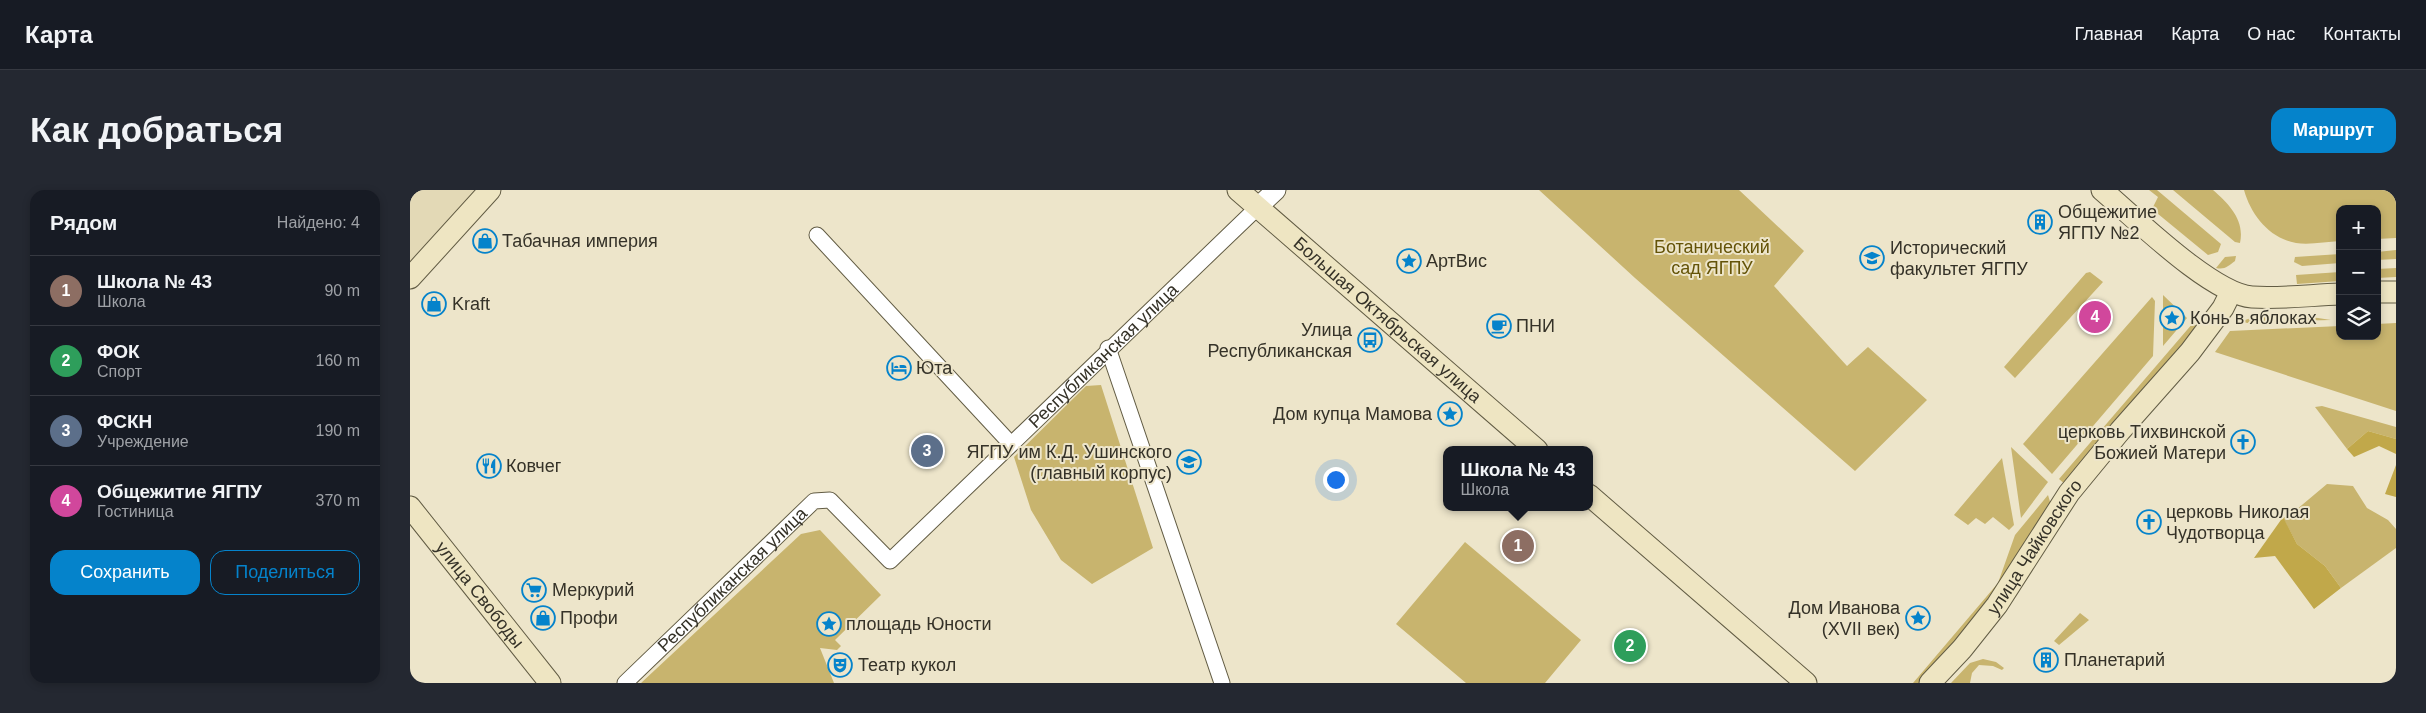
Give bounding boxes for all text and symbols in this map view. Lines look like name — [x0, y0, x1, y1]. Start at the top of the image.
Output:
text: Карта — [25, 21, 93, 48]
text: Главная — [2075, 24, 2143, 44]
text: Карта — [2171, 24, 2219, 44]
text: О нас — [2247, 24, 2295, 44]
text: Контакты — [2323, 24, 2401, 44]
button: Маршрут — [2271, 108, 2396, 153]
text: Как добраться — [30, 110, 283, 149]
place label: Общежитие ЯГПУ №2 — [2058, 202, 2157, 243]
map controls — [2336, 205, 2381, 340]
button: + — [2336, 205, 2381, 250]
building icon: Общежитие ЯГПУ №2 — [2027, 209, 2053, 235]
text: Рядом — [50, 211, 117, 234]
text: Найдено: 4 — [277, 214, 360, 231]
shop icon: Табачная империя — [472, 228, 498, 254]
place label: Табачная империя — [502, 231, 658, 251]
street label: Большая Октябрьская улица — [1290, 233, 1486, 408]
park label: Ботанический сад ЯГПУ — [1654, 237, 1770, 278]
place label: Исторический факультет ЯГПУ — [1890, 238, 2028, 279]
school or university icon: Исторический факультет ЯГПУ — [1859, 245, 1885, 271]
place icon: АртВис — [1396, 248, 1422, 274]
button: − — [2336, 250, 2381, 295]
place label: АртВис — [1426, 251, 1487, 271]
text: Школа № 43 — [97, 271, 212, 292]
street label: Республиканская улица — [1025, 279, 1183, 432]
text: 1 — [62, 282, 70, 299]
text: 90 m — [324, 282, 360, 299]
shop icon: Kraft — [421, 291, 447, 317]
text: Школа — [97, 293, 146, 310]
place label: Kraft — [452, 294, 490, 314]
button: layers — [2336, 295, 2381, 340]
pin: 4 — [2079, 298, 2111, 336]
place icon: Конь в яблоках — [2159, 305, 2185, 331]
place label: Конь в яблоках — [2190, 308, 2317, 328]
cafe icon: ПНИ — [1486, 313, 1512, 339]
place label: ПНИ — [1516, 316, 1555, 336]
place label: Улица Республиканская — [1208, 320, 1353, 361]
bus stop icon: Улица Республиканская — [1357, 327, 1383, 353]
text: ФОК — [97, 341, 140, 362]
text: 2 — [62, 352, 70, 369]
text: 160 m — [316, 352, 360, 369]
hotel icon: Юта — [886, 355, 912, 381]
place label: Юта — [916, 358, 953, 378]
text: Спорт — [97, 363, 142, 380]
place icon: Дом купца Мамова — [1437, 401, 1463, 427]
place label: Дом купца Мамова — [1273, 404, 1433, 424]
text: ФСКН — [97, 411, 152, 432]
text: 3 — [62, 422, 70, 439]
text: 190 m — [316, 422, 360, 439]
place label: церковь Тихвинской Божией Матери — [2058, 422, 2226, 463]
church icon: церковь Тихвинской Божией Матери — [2230, 429, 2256, 455]
pin: 3 — [911, 432, 943, 470]
text: Учреждение — [97, 433, 189, 450]
place label: ЯГПУ им К.Д. Ушинского (главный корпус) — [966, 442, 1172, 483]
popup — [1443, 446, 1593, 511]
school or university icon: ЯГПУ им К.Д. Ушинского (главный корпус) — [1176, 449, 1202, 475]
restaurant icon: Ковчег — [476, 453, 502, 479]
place label: Ковчег — [506, 456, 562, 476]
text: Школа № 43 — [1461, 459, 1576, 480]
your location — [1323, 467, 1349, 493]
street label: улица Чайковского — [1983, 475, 2086, 619]
text: Общежитие ЯГПУ — [97, 481, 262, 502]
text: Школа — [1461, 481, 1509, 498]
text: 4 — [62, 492, 70, 509]
text: 370 m — [316, 492, 360, 509]
place label: церковь Николая Чудотворца — [2166, 502, 2309, 543]
text: Гостиница — [97, 503, 174, 520]
street label: Республиканская улица — [654, 503, 812, 656]
church icon: церковь Николая Чудотворца — [2136, 509, 2162, 535]
pin: 1 — [1502, 527, 1534, 565]
street label: улица Свободы — [431, 537, 528, 652]
button: Сохранить — [50, 550, 200, 595]
button: Поделиться — [210, 550, 360, 595]
supermarket icon: Меркурий — [521, 577, 547, 603]
place label: Меркурий — [552, 580, 634, 600]
place label: Дом Иванова (XVII век) — [1789, 598, 1901, 639]
shop icon: Профи — [530, 605, 556, 631]
place icon: Дом Иванова (XVII век) — [1905, 605, 1931, 631]
place label: Профи — [560, 608, 618, 628]
place icon: площадь Юности — [816, 611, 842, 637]
place label: площадь Юности — [846, 614, 992, 634]
pin: 2 — [1614, 627, 1646, 665]
building icon: Планетарий — [2033, 647, 2059, 673]
place label: Планетарий — [2064, 650, 2165, 670]
theatre icon: Театр кукол — [827, 652, 853, 678]
place label: Театр кукол — [858, 655, 956, 675]

